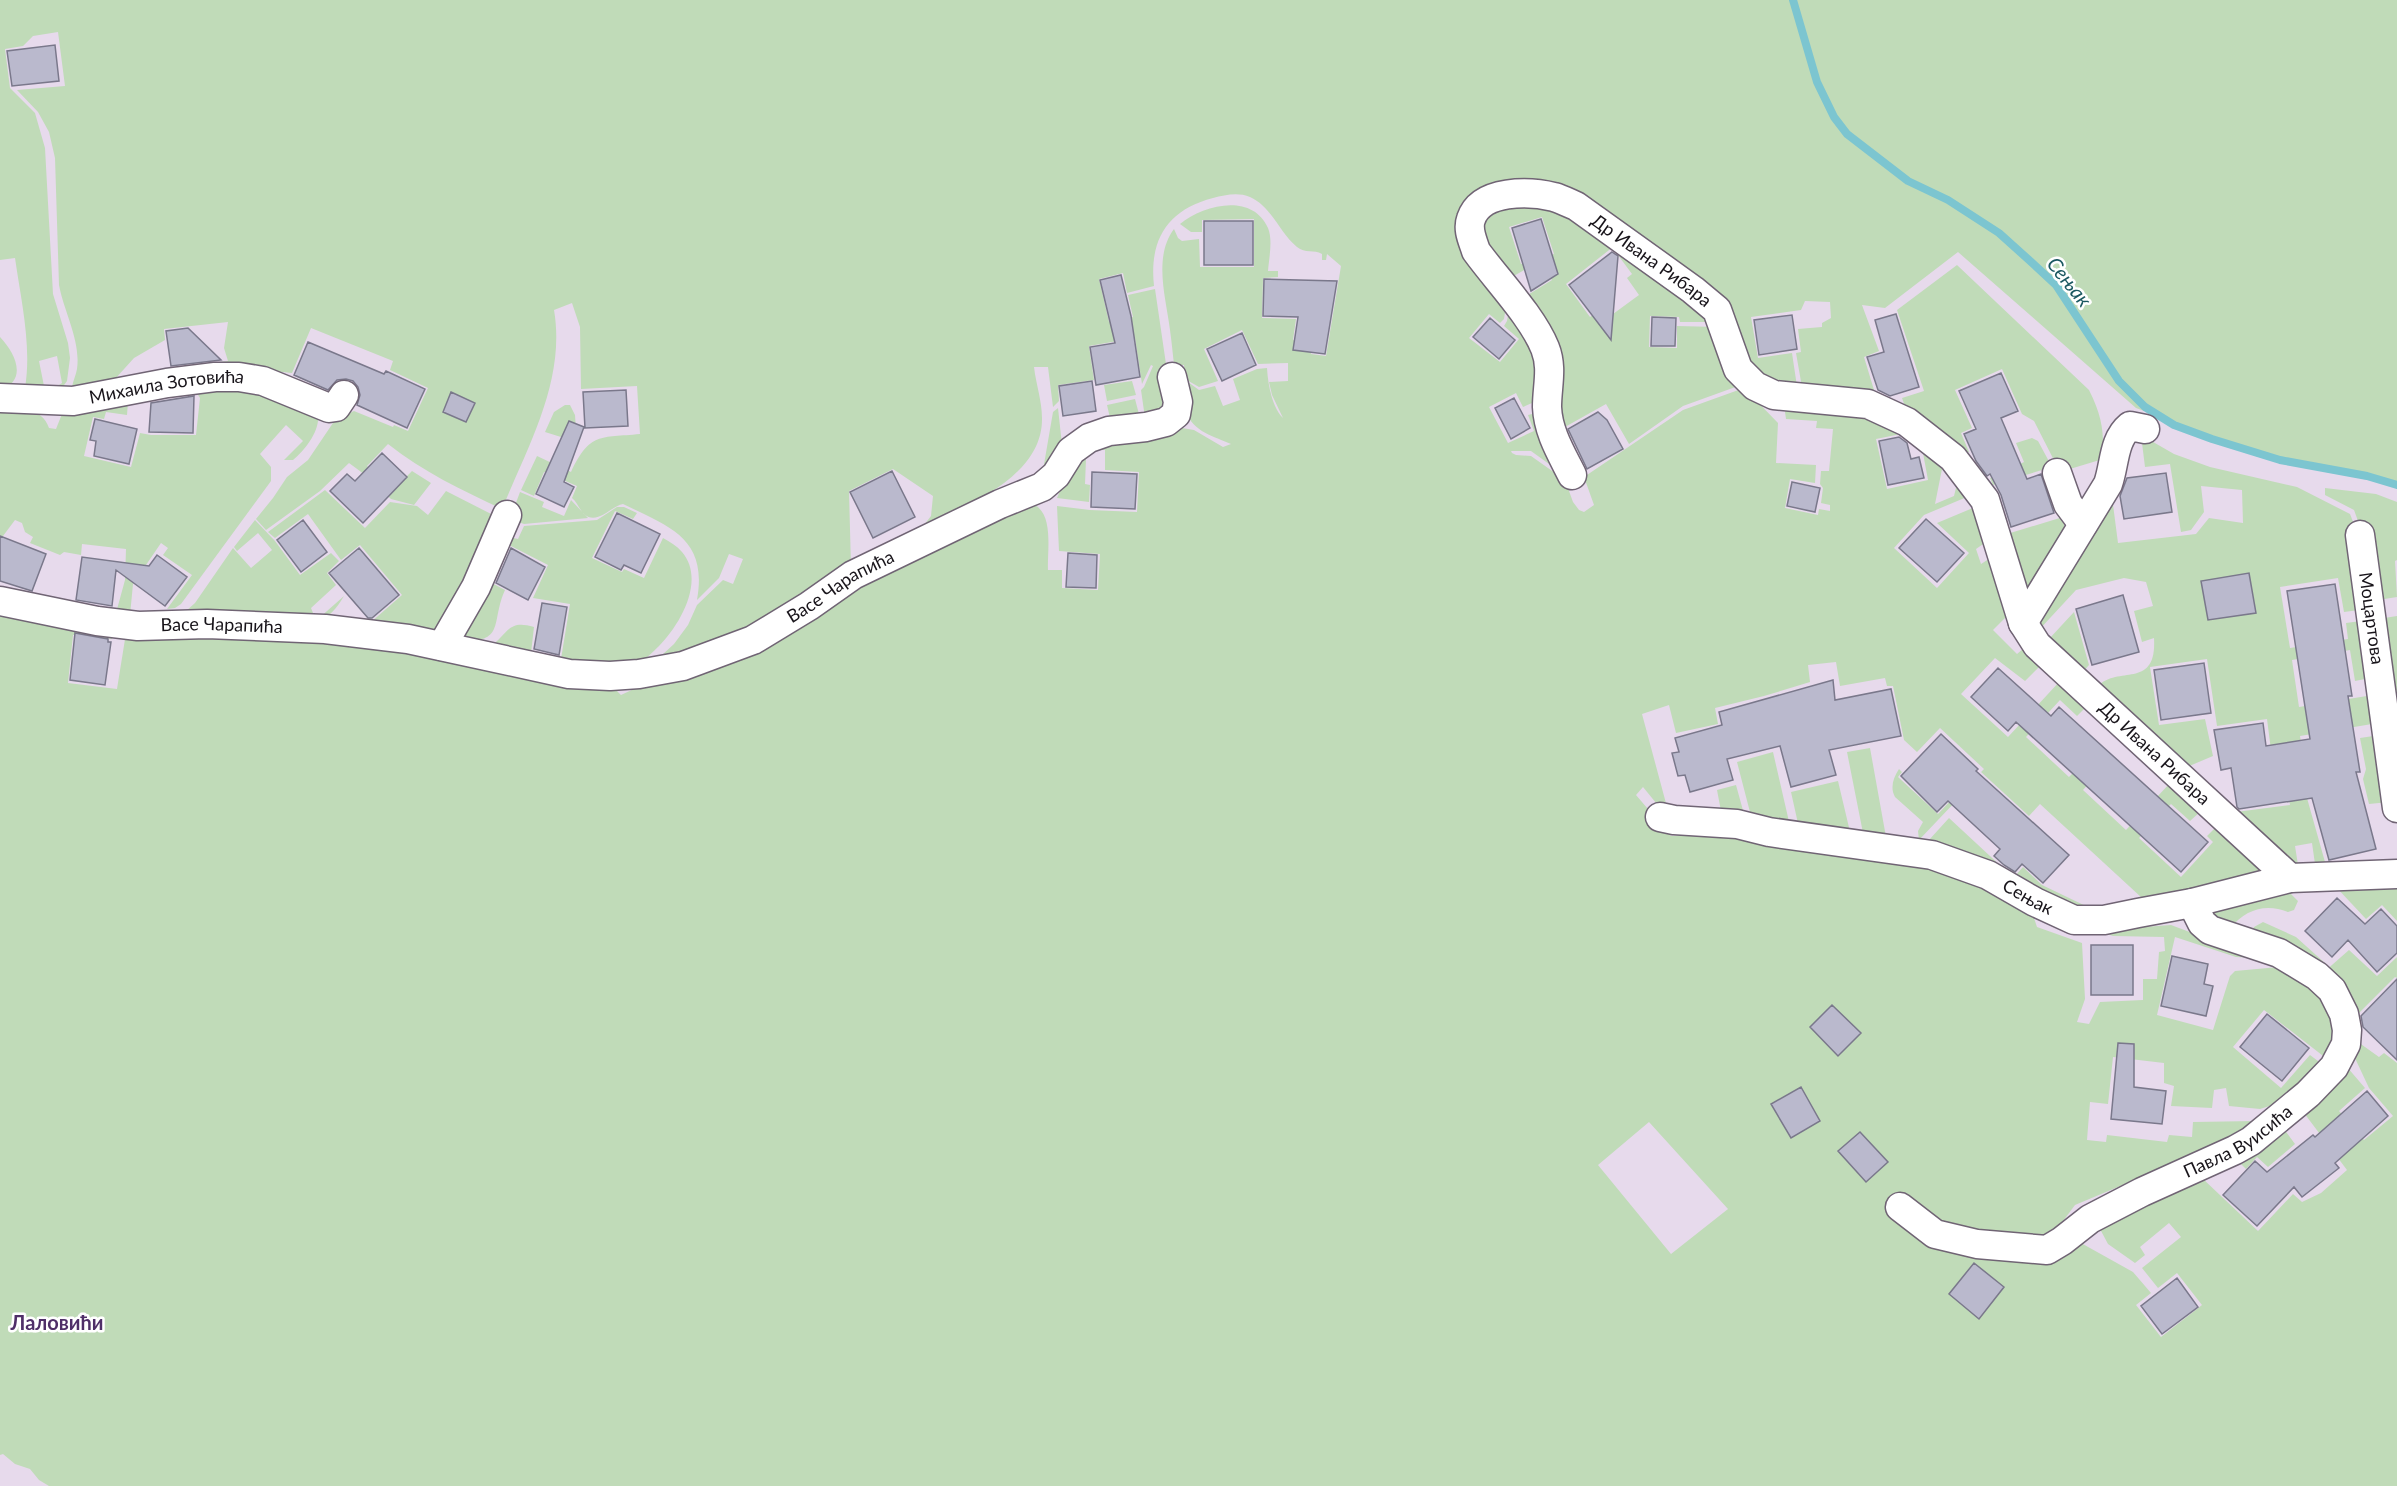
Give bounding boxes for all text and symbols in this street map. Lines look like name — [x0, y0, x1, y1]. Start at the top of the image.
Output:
street label: Др Ивана Рибара — [1588, 209, 1717, 311]
water label: Сењак — [2043, 252, 2097, 311]
street label: Михаила Зотовића — [87, 365, 246, 408]
street label: Васе Чарапића — [782, 545, 897, 627]
street label: Моцартова — [2355, 570, 2389, 666]
street label: Васе Чарапића — [160, 612, 283, 637]
street label: Др Ивана Рибара — [2095, 696, 2215, 809]
street label: Сењак — [1999, 874, 2057, 919]
street label: Павла Вуисића — [2180, 1100, 2296, 1182]
district label: Лаловићи — [10, 1310, 103, 1334]

